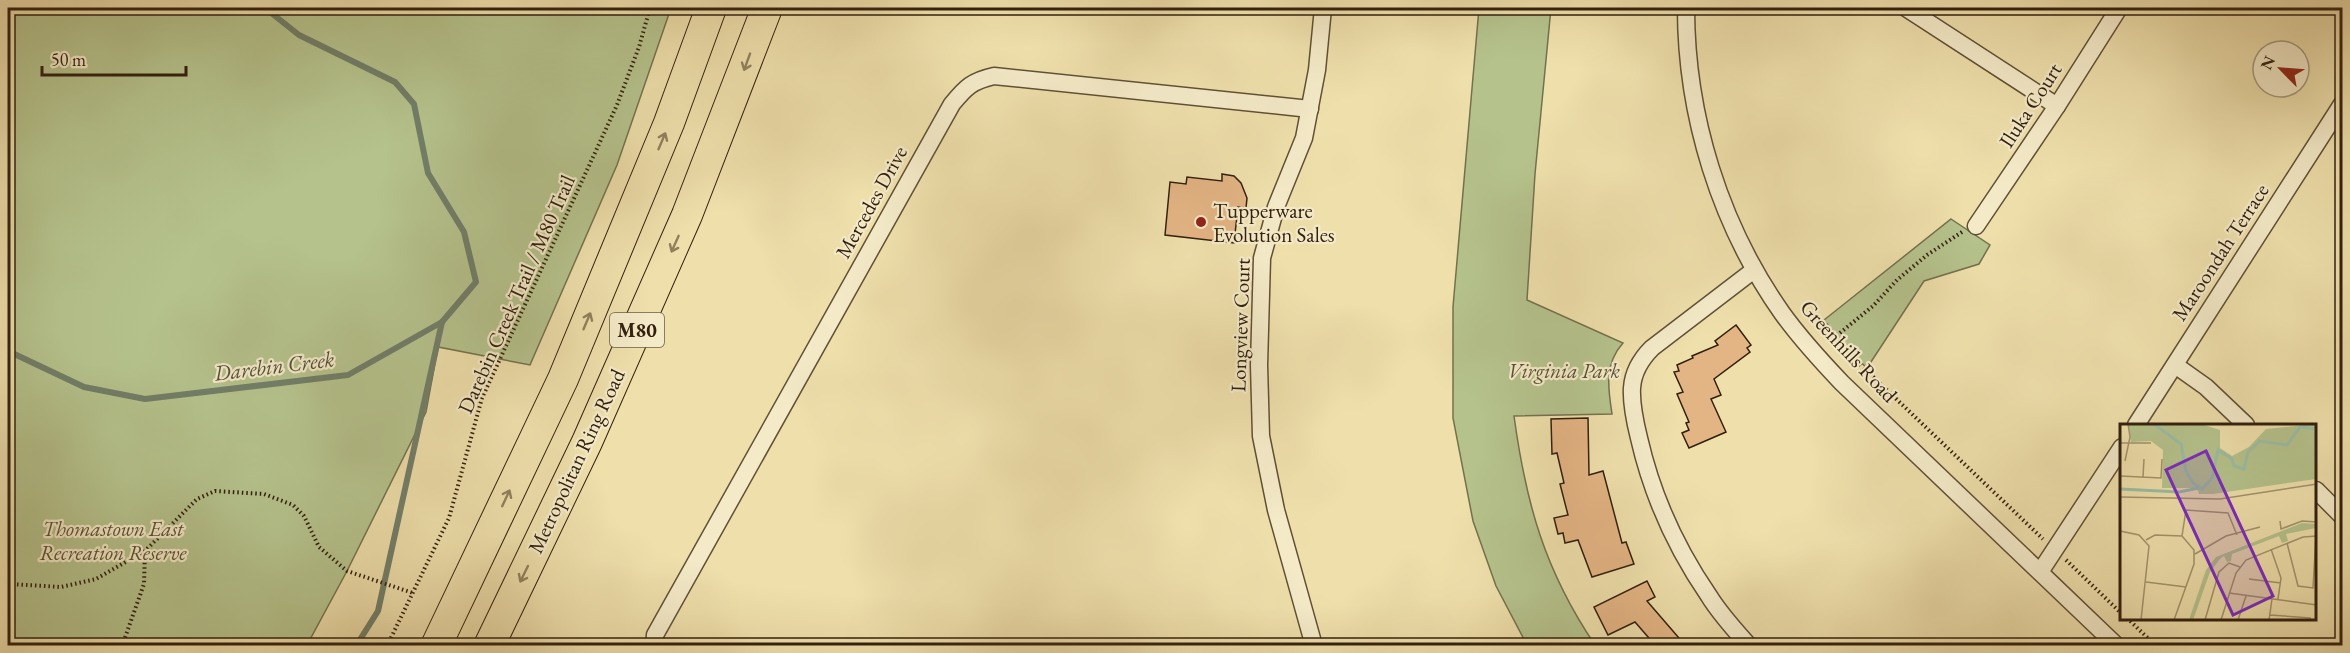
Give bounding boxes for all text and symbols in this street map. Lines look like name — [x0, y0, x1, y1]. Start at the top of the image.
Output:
scale bar — [42, 39, 186, 77]
north arrow — [2251, 39, 2311, 99]
text: 50 m — [51, 48, 86, 71]
one-way arrow — [741, 53, 752, 71]
text: N — [2256, 53, 2280, 73]
street label: Iluka Court — [1993, 57, 2068, 152]
one-way arrow — [657, 132, 668, 150]
street label: Mercedes Drive — [829, 141, 913, 263]
street label: Darebin Creek Trail / M80 Trail — [451, 171, 581, 417]
street label: Maroondah Terrace — [2165, 178, 2275, 326]
place label: Tupperware Evolution Sales — [1213, 197, 1335, 248]
marker: Tupperware Evolution Sales — [1194, 215, 1208, 229]
one-way arrow — [669, 234, 680, 252]
street label: Longview Court — [1224, 257, 1256, 392]
street label: Greenhills Road — [1795, 294, 1904, 408]
one-way arrow — [582, 312, 593, 330]
road number: M80 — [610, 313, 664, 347]
water label: Darebin Creek — [211, 344, 336, 388]
park label: Virginia Park — [1508, 357, 1621, 384]
street label: Metropolitan Ring Road — [521, 364, 631, 558]
inset map — [2120, 424, 2317, 620]
one-way arrow — [501, 489, 513, 507]
park label: Thomastown East Recreation Reserve — [40, 515, 187, 566]
one-way arrow — [517, 564, 529, 582]

